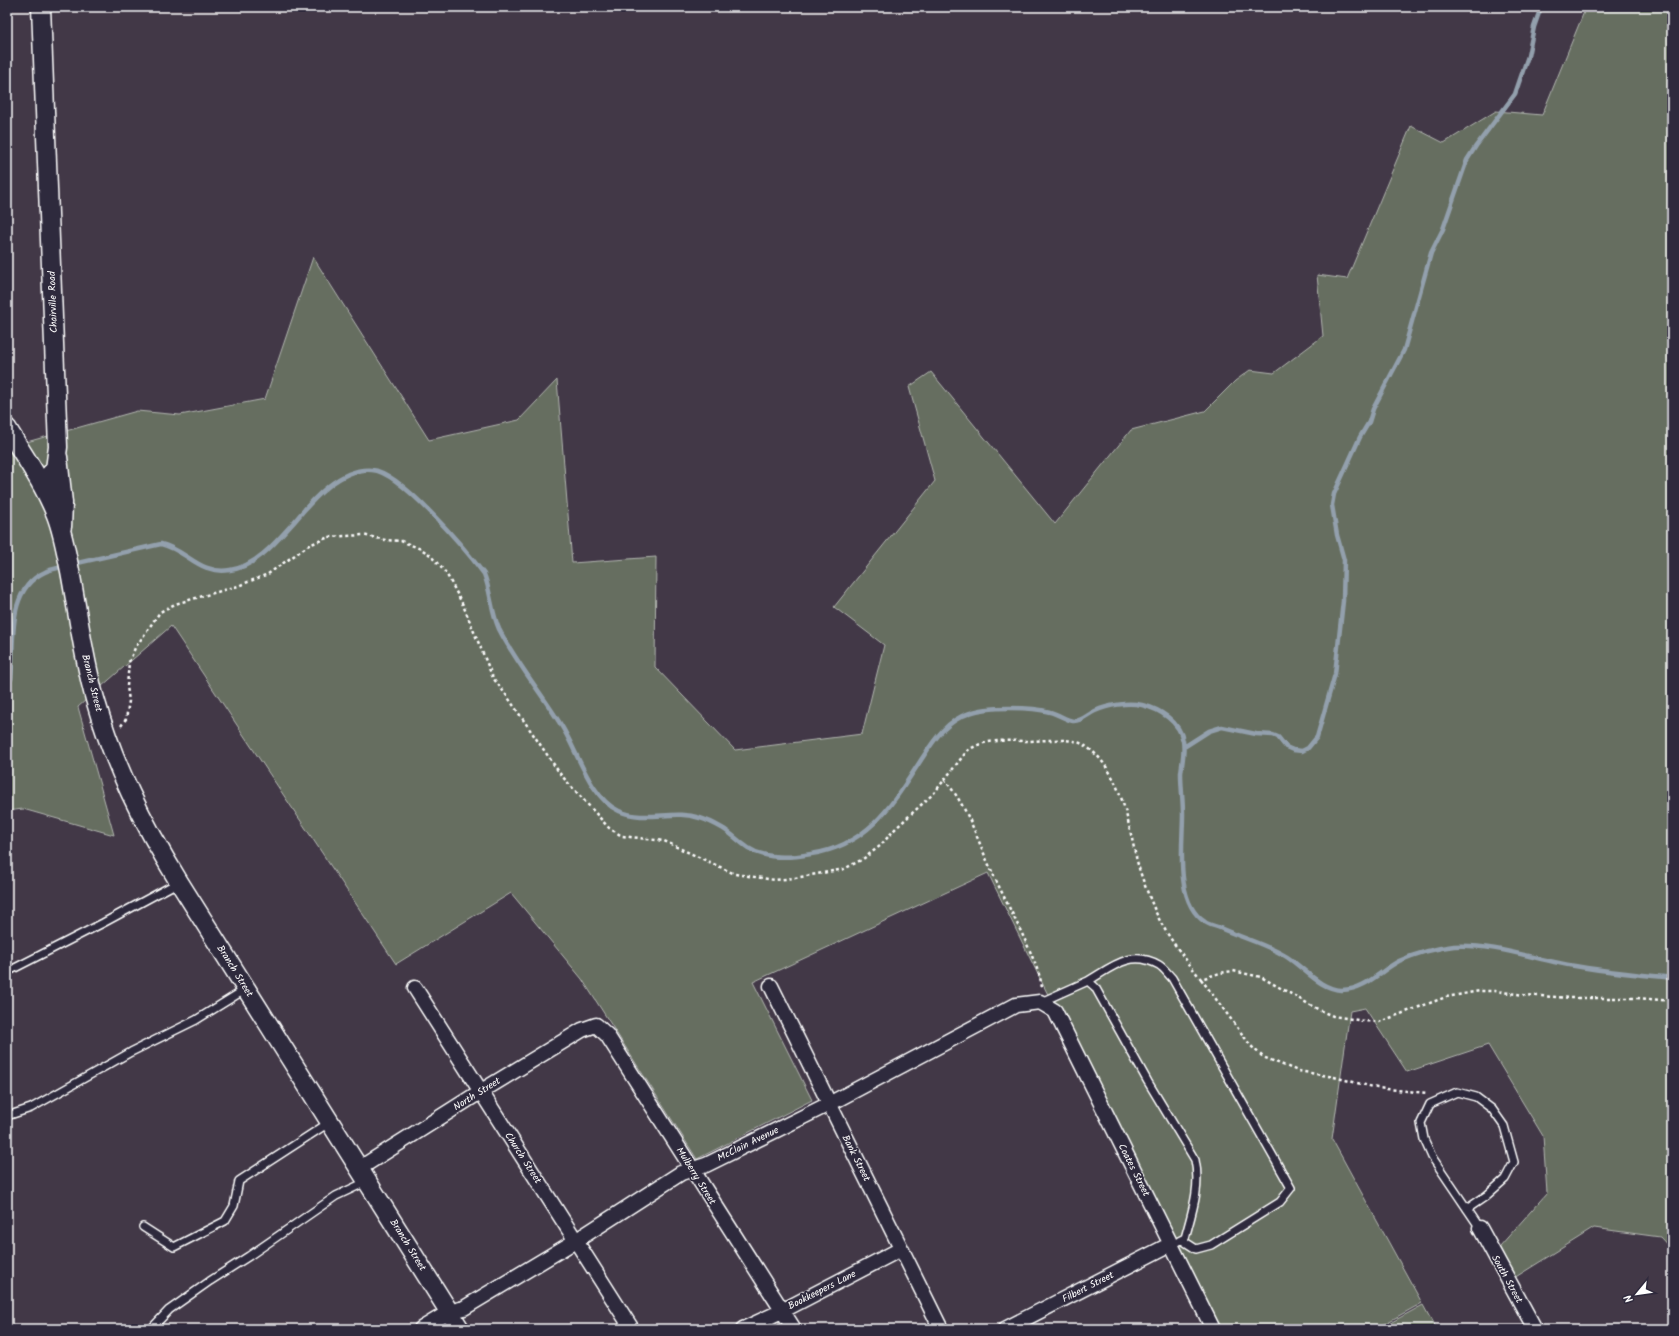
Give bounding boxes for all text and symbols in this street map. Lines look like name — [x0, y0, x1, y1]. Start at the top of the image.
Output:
street label: Chairville Road — [44, 270, 62, 333]
street label: Branch Street — [77, 652, 107, 714]
street label: Branch Street — [213, 942, 257, 1000]
street label: North Street — [450, 1073, 504, 1115]
street label: McClain Avenue — [715, 1122, 782, 1166]
street label: Church Street — [500, 1129, 546, 1187]
street label: Bank Street — [837, 1132, 875, 1184]
street label: Coates Street — [1114, 1141, 1154, 1199]
street label: Mulberry Street — [672, 1144, 720, 1208]
street label: Branch Street — [386, 1216, 430, 1274]
street label: South Street — [1487, 1252, 1527, 1306]
street label: Bookkeepers Lane — [785, 1266, 859, 1314]
street label: Filbert Street — [1059, 1267, 1117, 1307]
north arrow — [1617, 1274, 1657, 1314]
text: N — [1620, 1291, 1639, 1306]

